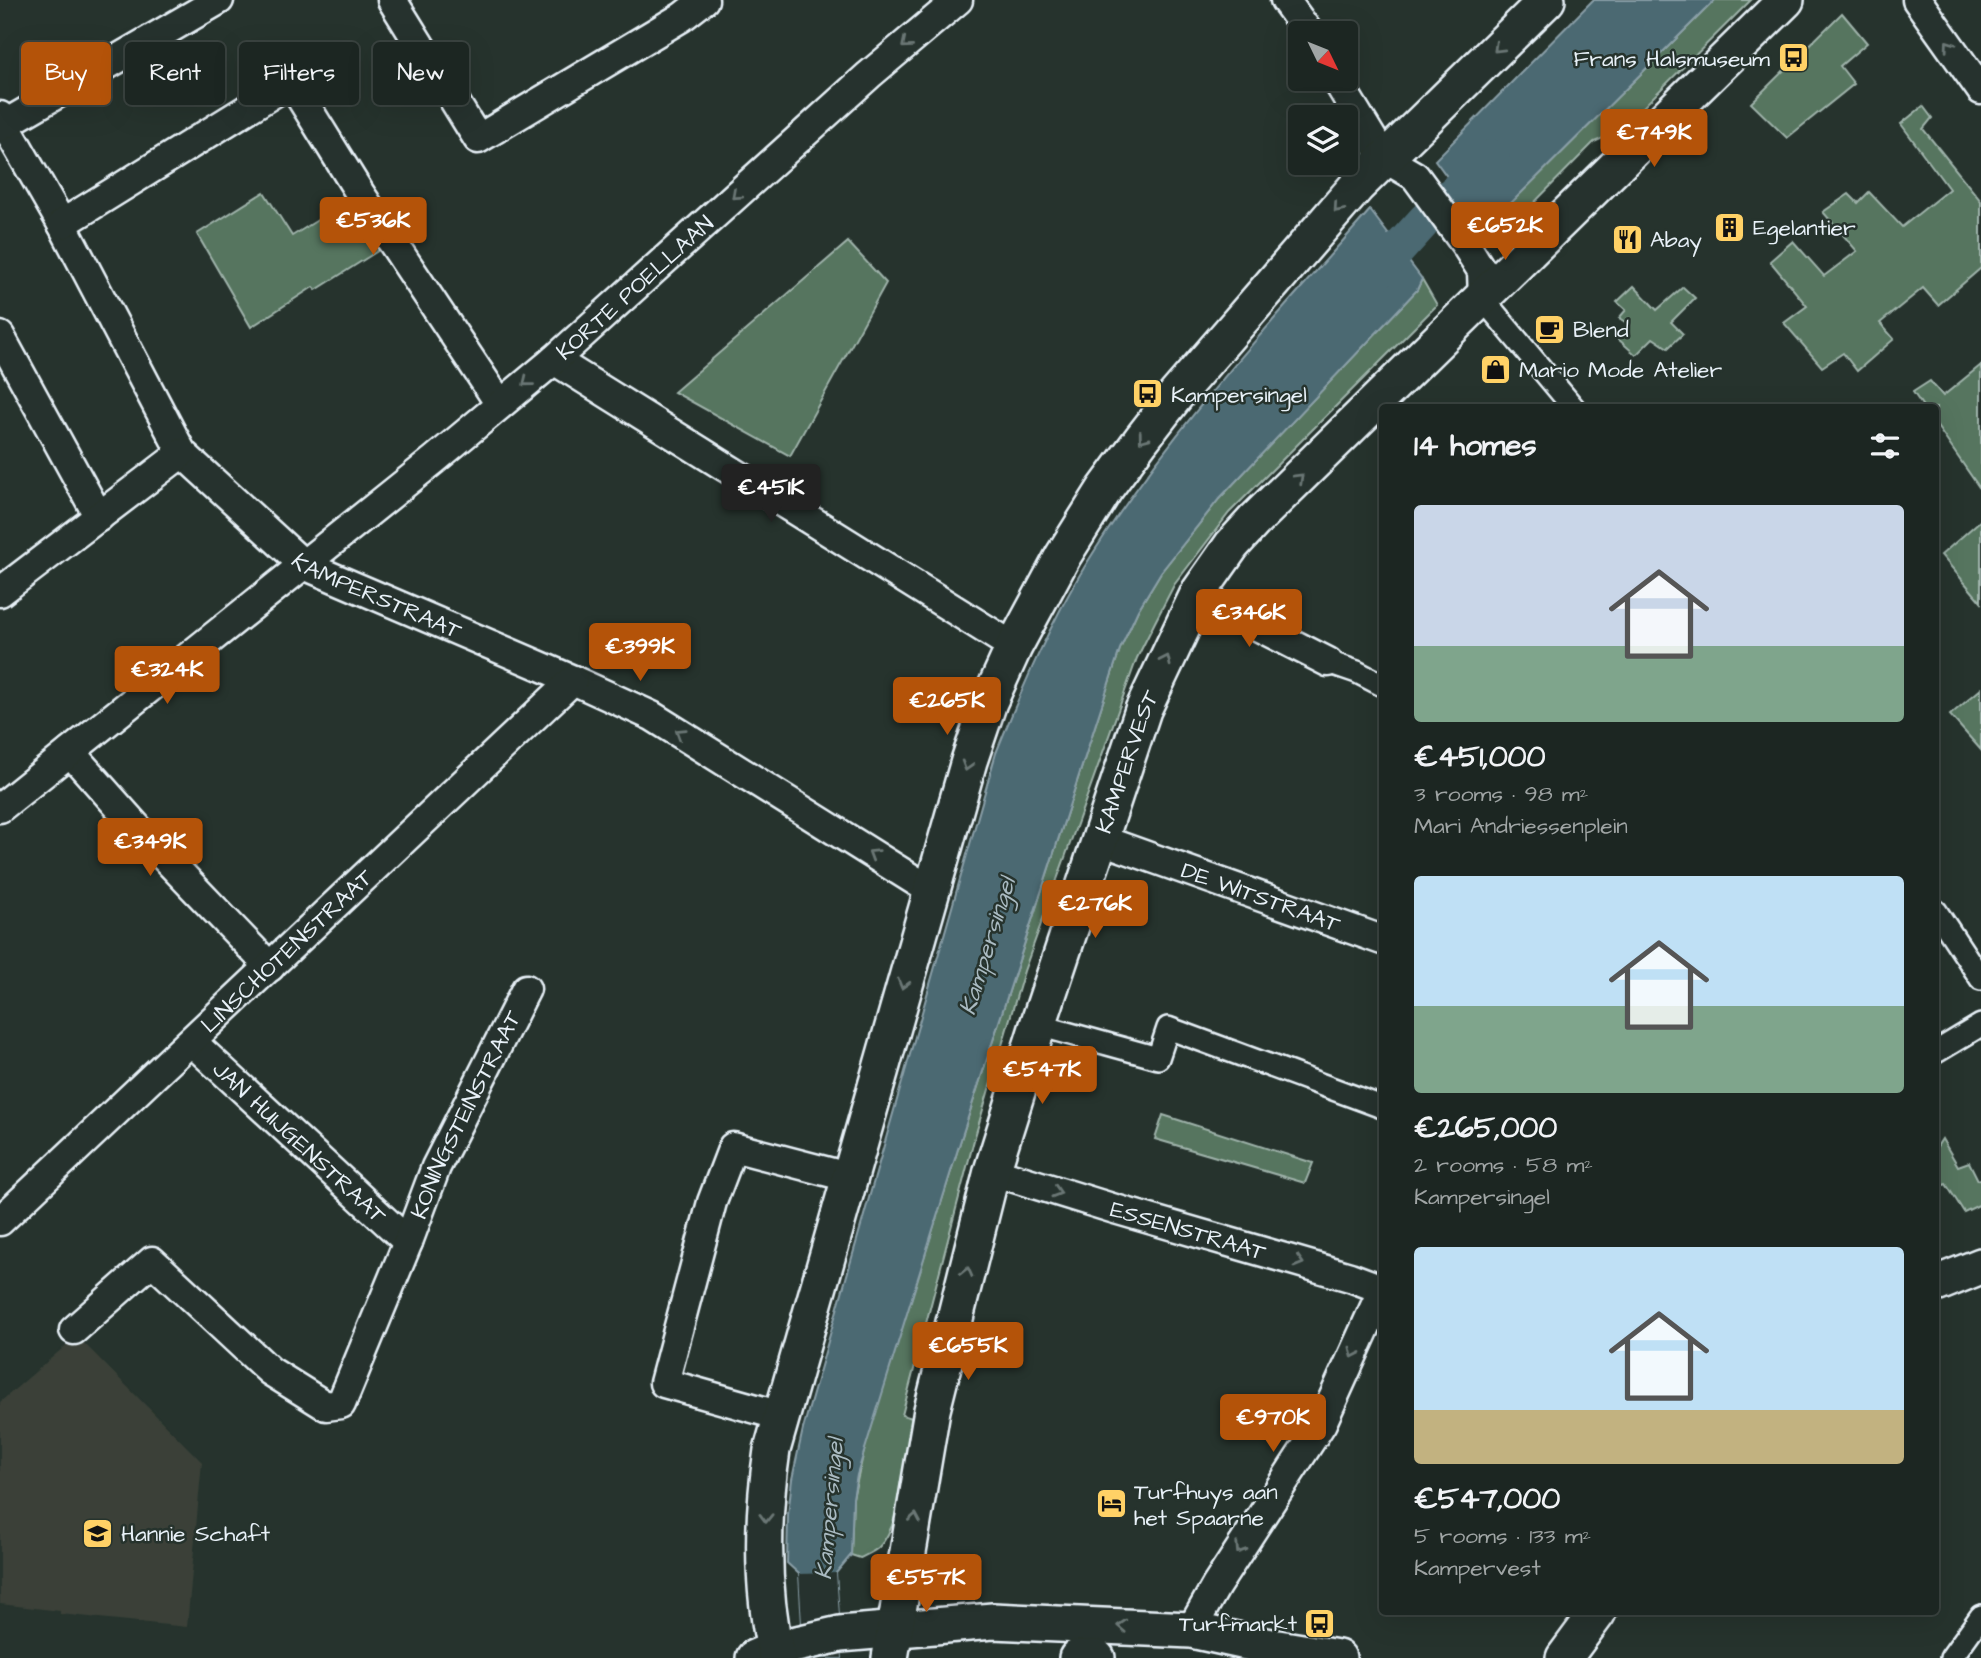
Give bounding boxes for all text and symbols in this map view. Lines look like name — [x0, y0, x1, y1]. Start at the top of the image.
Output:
north arrow — [1288, 21, 1358, 91]
map controls — [1288, 21, 1358, 175]
one-way arrow — [902, 36, 915, 48]
one-way arrow — [1493, 39, 1506, 52]
one-way arrow — [1945, 40, 1957, 53]
bus stop icon: Frans Halsmuseum — [1776, 41, 1810, 75]
chip: Buy — [21, 42, 111, 105]
chip: Rent — [125, 42, 225, 105]
chip: Filters — [239, 42, 359, 105]
chip: New — [373, 42, 469, 105]
place label: Frans Halsmuseum — [1573, 43, 1770, 75]
button: layers — [1288, 105, 1358, 175]
pin: €749K — [1605, 110, 1703, 169]
text: €749K — [1616, 116, 1692, 148]
one-way arrow — [731, 187, 744, 199]
pin: €536K — [324, 198, 422, 257]
one-way arrow — [1334, 200, 1346, 213]
pin: €652K — [1456, 202, 1554, 262]
text: €536K — [336, 204, 410, 236]
street label: KORTE POELLAAN — [549, 208, 721, 368]
text: €652K — [1467, 209, 1543, 241]
building icon: Egelantier — [1713, 210, 1747, 244]
place label: Egelantier — [1753, 212, 1856, 245]
restaurant icon: Abay — [1610, 222, 1644, 256]
place label: Abay — [1650, 224, 1702, 257]
cafe icon: Blend — [1533, 312, 1567, 346]
place label: Blend — [1573, 314, 1629, 346]
shop icon: Mario Mode Atelier — [1479, 352, 1513, 386]
place label: Mario Mode Atelier — [1519, 354, 1722, 386]
one-way arrow — [523, 374, 536, 386]
bus stop icon: Kampersingel — [1131, 377, 1165, 411]
place label: Kampersingel — [1171, 379, 1307, 412]
text: 14 homes — [1414, 425, 1537, 467]
icon: filters — [1866, 427, 1904, 465]
one-way arrow — [1139, 430, 1151, 442]
pin: €451K — [722, 464, 820, 524]
text: €451K — [737, 471, 805, 503]
one-way arrow — [1290, 474, 1303, 487]
street label: KAMPERSTRAAT — [284, 546, 467, 648]
icon: home — [1596, 551, 1722, 677]
pin: €346K — [1200, 590, 1298, 649]
text: €346K — [1212, 596, 1286, 628]
pin: €399K — [591, 624, 689, 683]
text: €399K — [605, 630, 675, 662]
pin: €324K — [118, 646, 216, 706]
text: €324K — [131, 653, 203, 685]
one-way arrow — [1158, 655, 1172, 667]
pin: €265K — [898, 678, 996, 737]
text: €265K — [909, 684, 985, 716]
street label: KAMPERVEST — [1088, 684, 1168, 838]
one-way arrow — [674, 729, 687, 742]
text: €451,000 — [1414, 736, 1545, 778]
one-way arrow — [961, 760, 976, 772]
text: 3 rooms · 98 m² — [1414, 778, 1588, 810]
text: Mari Andriessenplein — [1414, 810, 1628, 842]
pin: €349K — [101, 818, 199, 878]
text: €349K — [114, 825, 186, 857]
one-way arrow — [867, 849, 880, 862]
street label: DE WITSTRAAT — [1177, 855, 1345, 941]
street label: LINSCHOTENSTRAAT — [194, 862, 381, 1040]
water label: Kampersingel — [951, 870, 1027, 1019]
pin: €276K — [1046, 880, 1144, 940]
text: €276K — [1058, 887, 1132, 919]
icon: home — [1596, 922, 1722, 1048]
one-way arrow — [897, 978, 912, 990]
street label: KONINGSTEINSTRAAT — [403, 1005, 530, 1223]
pin: €547K — [993, 1046, 1091, 1106]
text: €547K — [1003, 1053, 1081, 1085]
street label: JAN HUIJGENSTRAAT — [205, 1054, 394, 1232]
text: €265,000 — [1414, 1107, 1557, 1149]
text: 2 rooms · 58 m² — [1414, 1149, 1593, 1181]
text: Kampersingel — [1414, 1181, 1550, 1213]
one-way arrow — [1051, 1184, 1063, 1198]
street label: ESSENSTRAAT — [1106, 1193, 1270, 1269]
one-way arrow — [1293, 1254, 1305, 1269]
one-way arrow — [959, 1266, 973, 1278]
icon: home — [1596, 1293, 1722, 1419]
pin: €655K — [919, 1322, 1017, 1382]
text: €655K — [928, 1329, 1008, 1361]
one-way arrow — [1348, 1346, 1362, 1358]
pin: €970K — [1224, 1394, 1322, 1454]
text: €970K — [1236, 1401, 1310, 1433]
water label: Kampersingel — [807, 1434, 854, 1581]
place label: Turfhuys aan het Spaarne — [1134, 1476, 1278, 1534]
text: €547,000 — [1414, 1478, 1560, 1520]
hotel icon: Turfhuys aan het Spaarne — [1094, 1487, 1128, 1521]
one-way arrow — [907, 1512, 922, 1524]
one-way arrow — [758, 1513, 773, 1524]
school or university icon: Hannie Schaft — [81, 1516, 115, 1550]
place label: Hannie Schaft — [121, 1518, 271, 1550]
text: 5 rooms · 133 m² — [1414, 1520, 1591, 1552]
one-way arrow — [1236, 1542, 1249, 1555]
text: Kampervest — [1414, 1552, 1541, 1584]
pin: €557K — [877, 1554, 975, 1614]
text: €557K — [887, 1561, 965, 1593]
bus stop icon: Turfmarkt — [1303, 1606, 1337, 1640]
place label: Turfmarkt — [1179, 1608, 1298, 1640]
one-way arrow — [1117, 1619, 1128, 1634]

